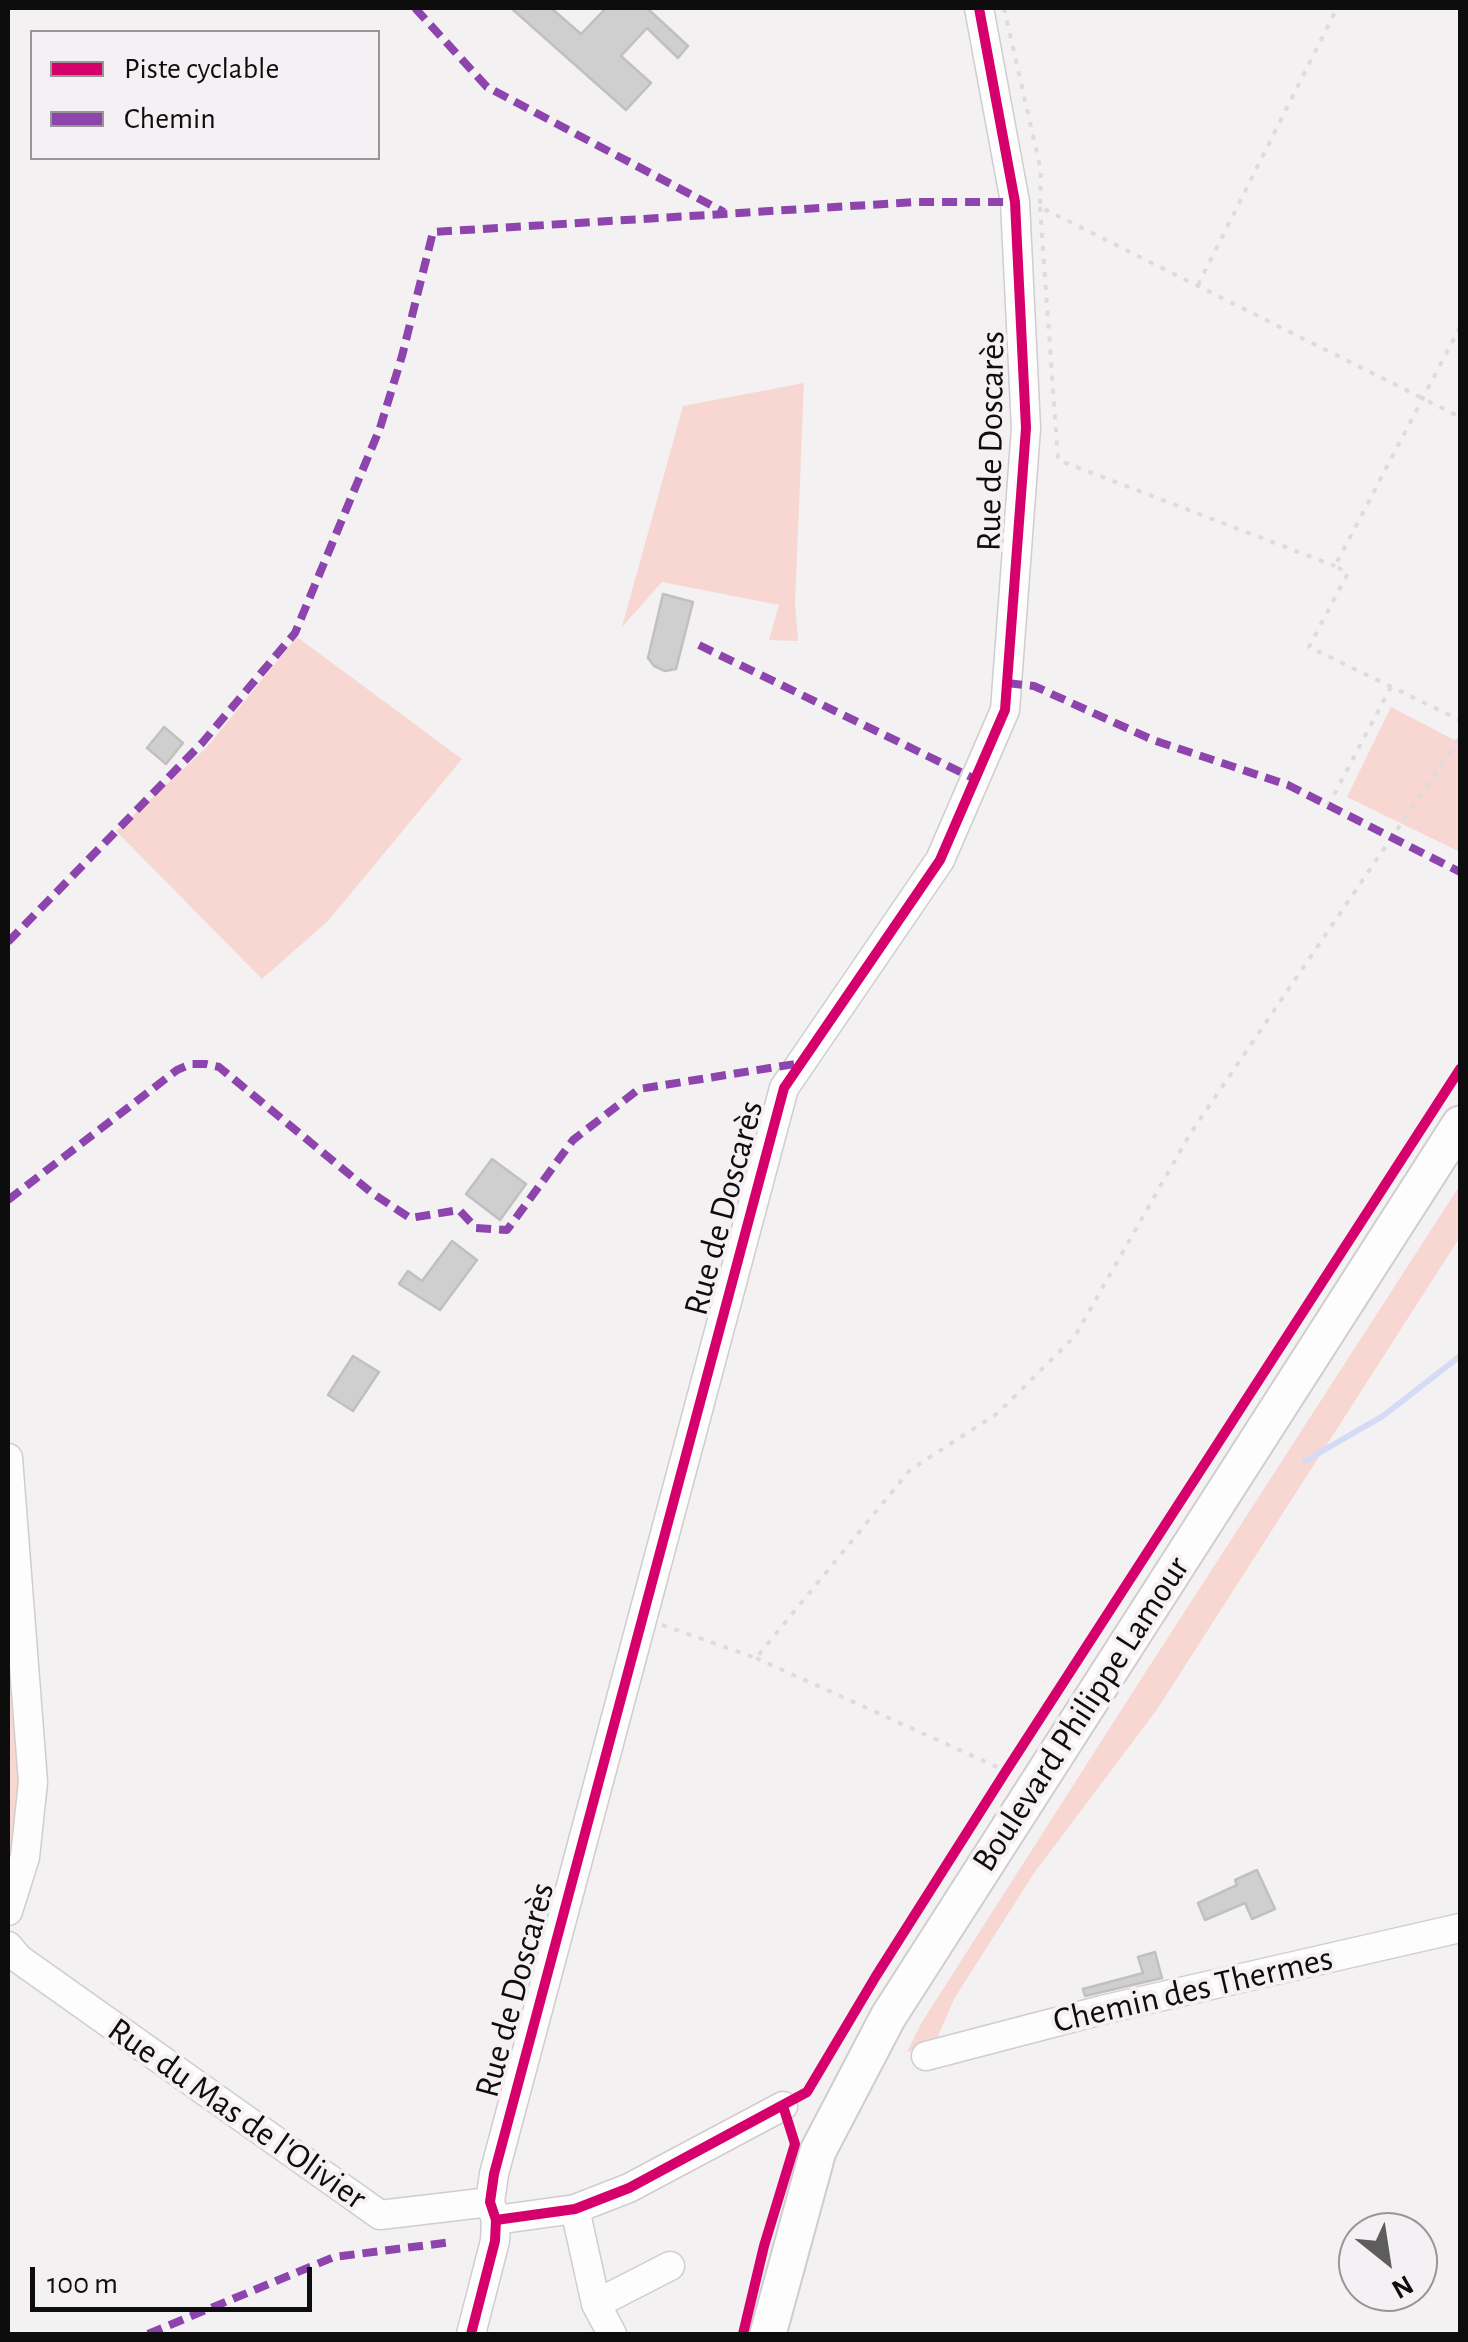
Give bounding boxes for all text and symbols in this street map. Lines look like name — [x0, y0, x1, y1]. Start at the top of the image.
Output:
legend — [30, 30, 380, 160]
text: Piste cyclable — [124, 54, 279, 84]
text: Chemin — [124, 104, 216, 134]
street label: Rue de Doscarès — [968, 330, 1014, 552]
street label: Rue de Doscarès — [675, 1096, 773, 1320]
street label: Boulevard Philippe Lamour — [963, 1549, 1199, 1879]
street label: Rue de Doscarès — [466, 1878, 564, 2102]
street label: Chemin des Thermes — [1049, 1937, 1337, 2043]
street label: Rue du Mas de l'Olivier — [99, 2009, 375, 2219]
north arrow — [1338, 2212, 1438, 2312]
scale bar — [35, 2247, 318, 2309]
text: 100 m — [47, 2269, 118, 2299]
text: N — [1387, 2269, 1417, 2303]

